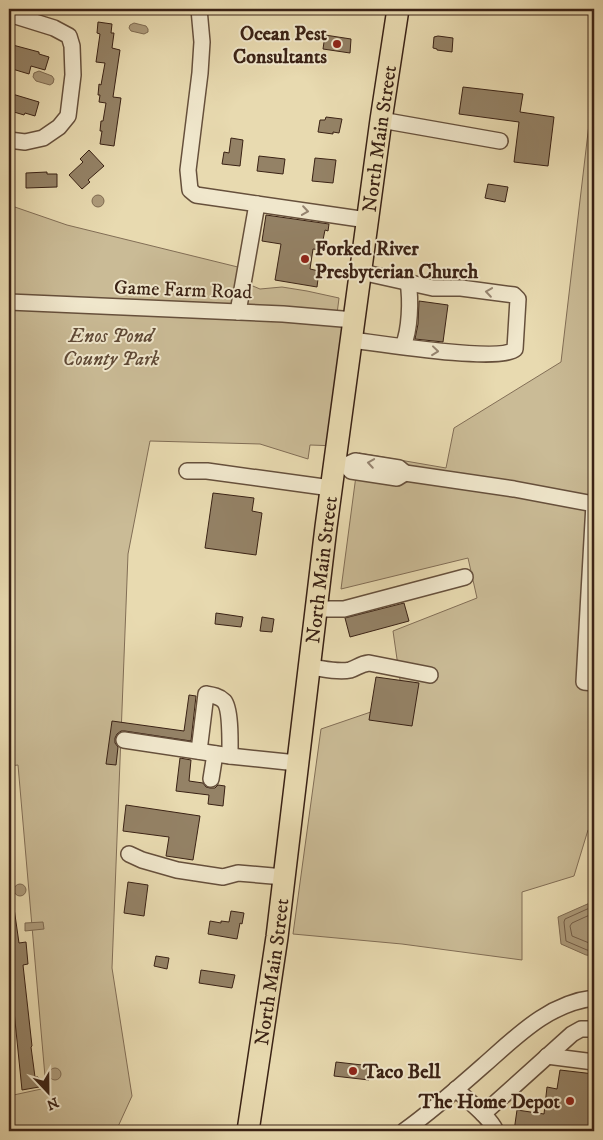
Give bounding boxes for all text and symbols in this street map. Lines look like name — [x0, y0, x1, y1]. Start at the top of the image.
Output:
place label: Ocean Pest Consultants — [233, 22, 328, 70]
marker: Ocean Pest Consultants — [331, 38, 343, 50]
street label: North Main Street — [358, 64, 403, 214]
one-way arrow — [301, 205, 309, 216]
place label: Forked River Presbyterian Church — [315, 237, 479, 285]
marker: Forked River Presbyterian Church — [299, 253, 311, 265]
street label: Game Farm Road — [113, 276, 253, 305]
one-way arrow — [485, 287, 493, 297]
park label: Enos Pond County Park — [63, 324, 160, 372]
one-way arrow — [431, 345, 439, 356]
one-way arrow — [366, 459, 375, 469]
street label: North Main Street — [301, 495, 344, 645]
street label: North Main Street — [250, 897, 296, 1047]
place label: Taco Bell — [362, 1060, 441, 1085]
marker: Taco Bell — [347, 1065, 359, 1077]
north arrow — [22, 1068, 72, 1118]
place label: The Home Depot — [418, 1090, 561, 1115]
text: N — [43, 1093, 61, 1114]
marker: The Home Depot — [564, 1095, 576, 1107]

